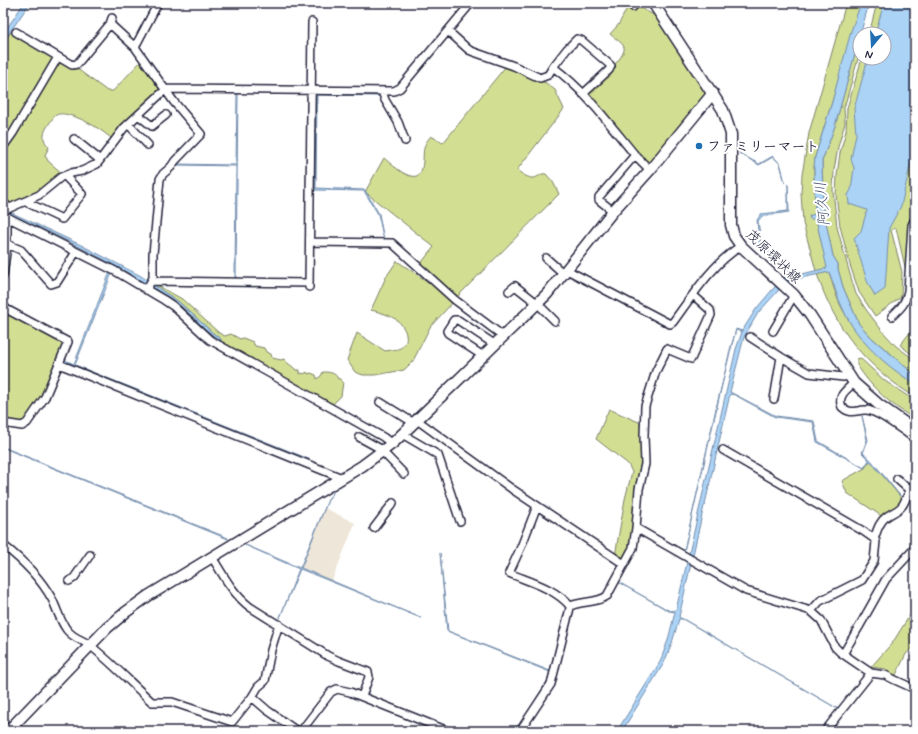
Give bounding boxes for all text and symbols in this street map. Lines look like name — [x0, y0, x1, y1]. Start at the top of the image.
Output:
north arrow — [852, 26, 892, 66]
text: N — [864, 47, 875, 62]
place label: ファミリーマート — [707, 138, 820, 156]
marker: ファミリーマート — [694, 141, 704, 151]
water label: 阿久川 — [811, 180, 835, 227]
street label: 茂原環状線 — [742, 226, 805, 288]

